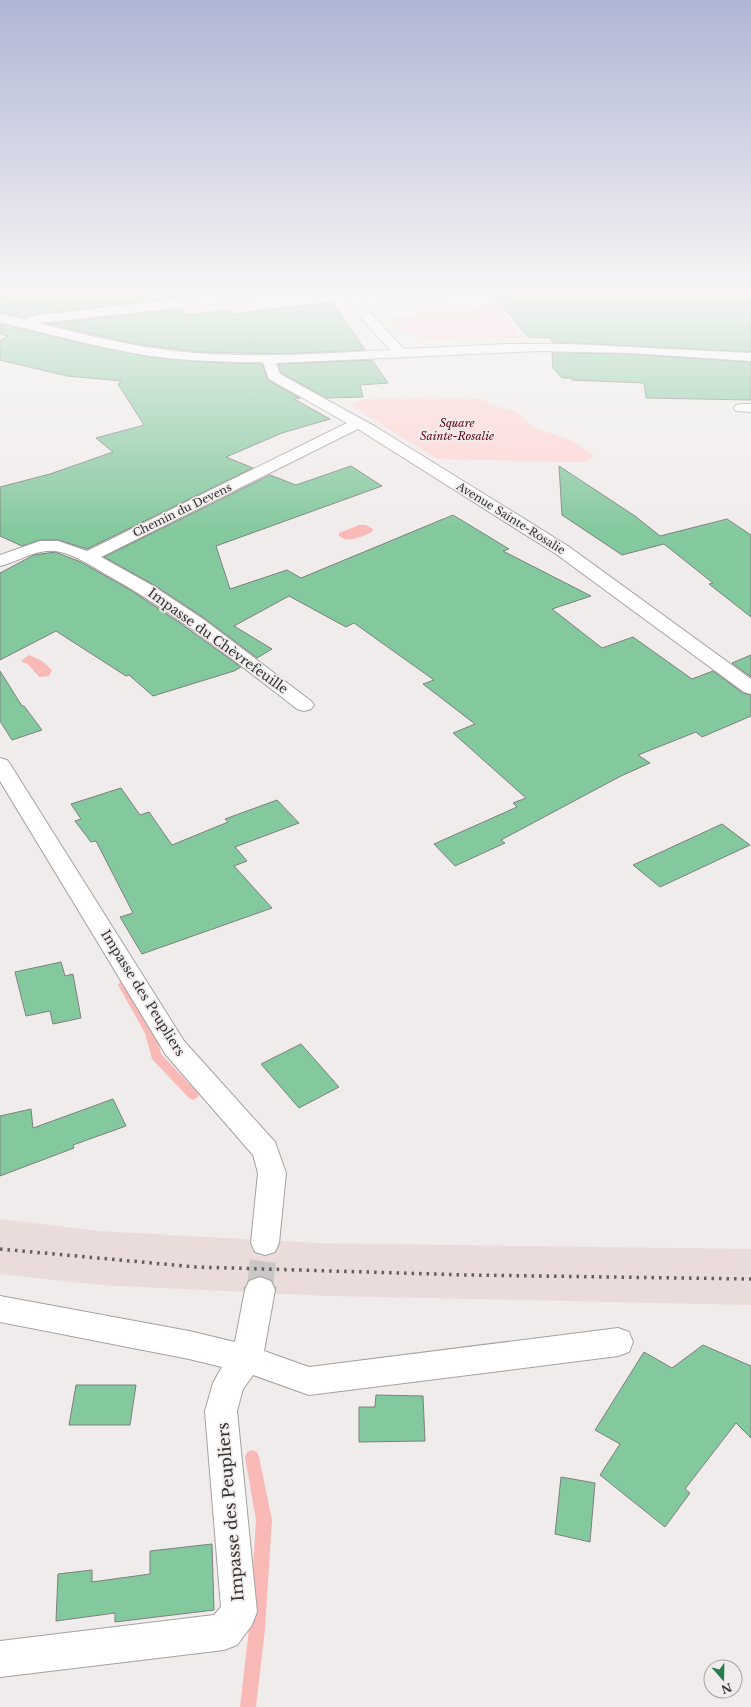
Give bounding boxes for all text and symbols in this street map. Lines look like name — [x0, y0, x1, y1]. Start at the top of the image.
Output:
park label: Square Sainte-Rosalie — [420, 416, 494, 443]
street label: Avenue Sainte-Rosalie — [453, 478, 568, 557]
street label: Chemin du Devens — [130, 480, 234, 540]
street label: Impasse du Chèvrefeuille — [144, 584, 292, 698]
street label: Impasse des Peupliers — [97, 927, 189, 1059]
street label: Impasse des Peupliers — [212, 1422, 248, 1602]
north arrow — [703, 1659, 743, 1699]
text: N — [719, 1680, 734, 1697]

